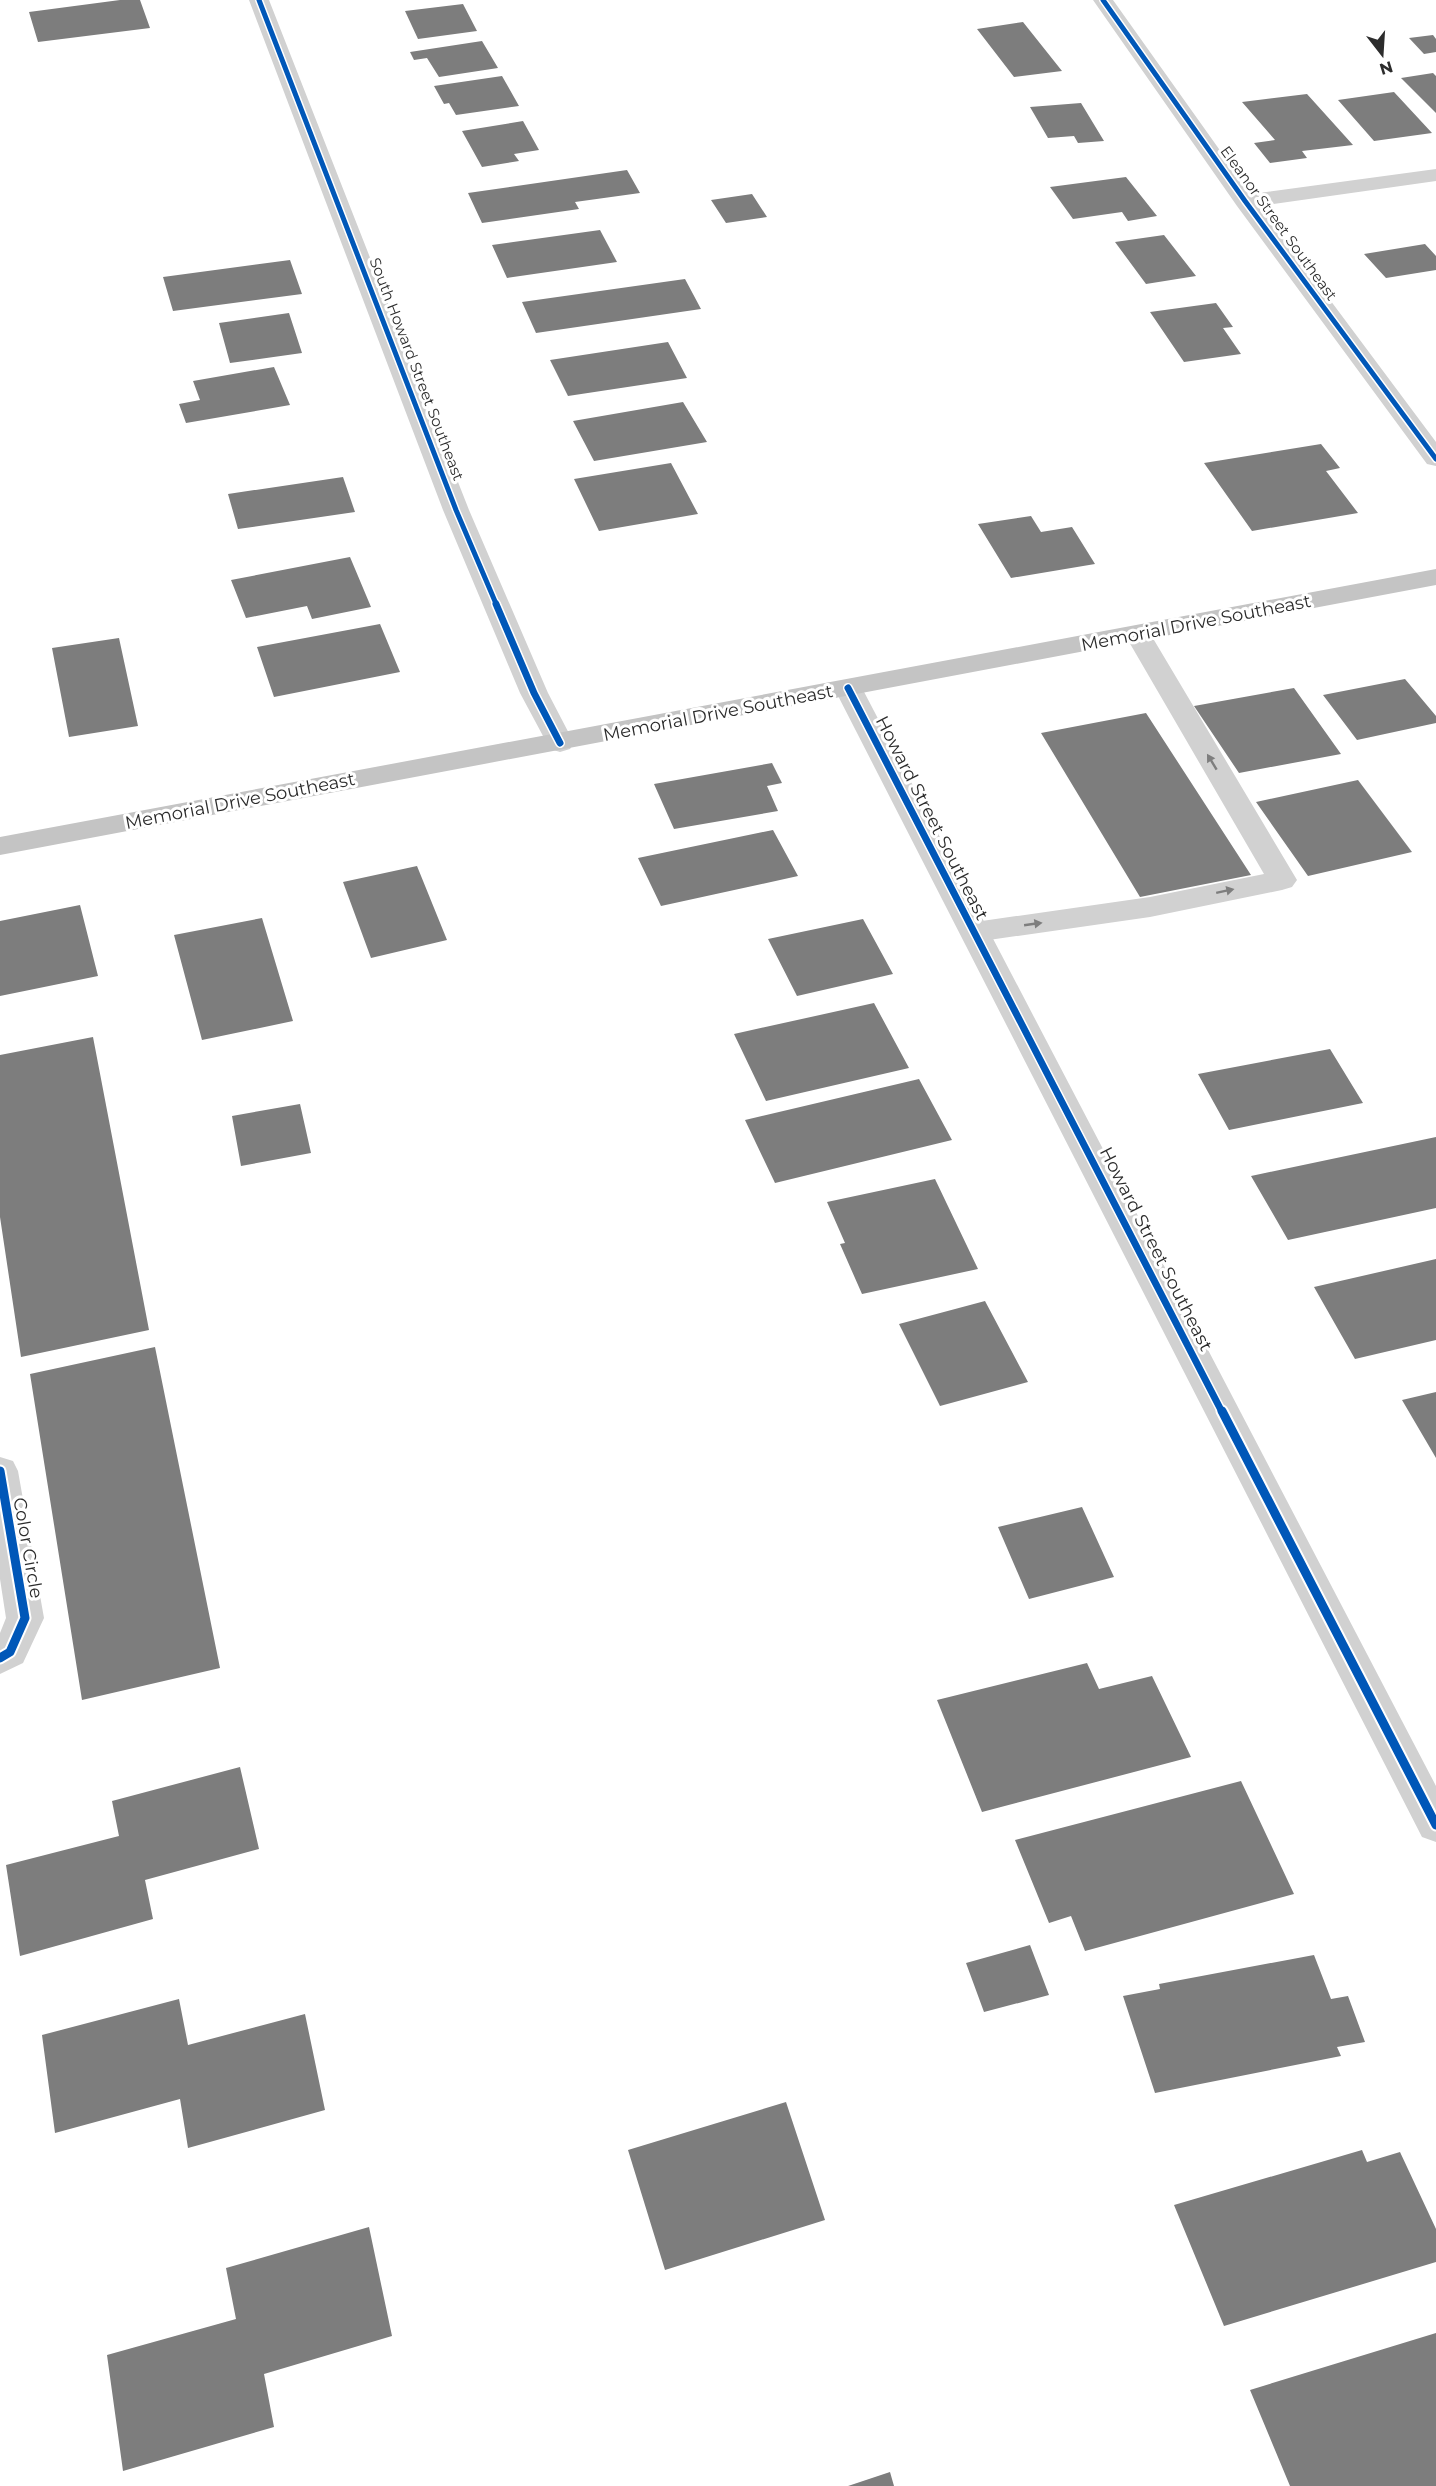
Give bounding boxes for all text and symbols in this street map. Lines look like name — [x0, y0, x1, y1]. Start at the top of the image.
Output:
north arrow — [1352, 24, 1412, 84]
text: N — [1377, 57, 1395, 79]
street label: Eleanor Street Southeast — [1216, 142, 1342, 304]
street label: South Howard Street Southeast — [366, 255, 468, 483]
street label: Memorial Drive Southeast — [1079, 590, 1313, 656]
street label: Memorial Drive Southeast — [601, 680, 835, 746]
street label: Howard Street Southeast — [871, 712, 993, 924]
one-way arrow — [1207, 754, 1218, 770]
street label: Memorial Drive Southeast — [123, 768, 357, 834]
one-way arrow — [1216, 886, 1235, 895]
one-way arrow — [1023, 919, 1042, 928]
street label: Howard Street Southeast — [1095, 1143, 1217, 1355]
street label: Color Circle — [8, 1496, 48, 1600]

